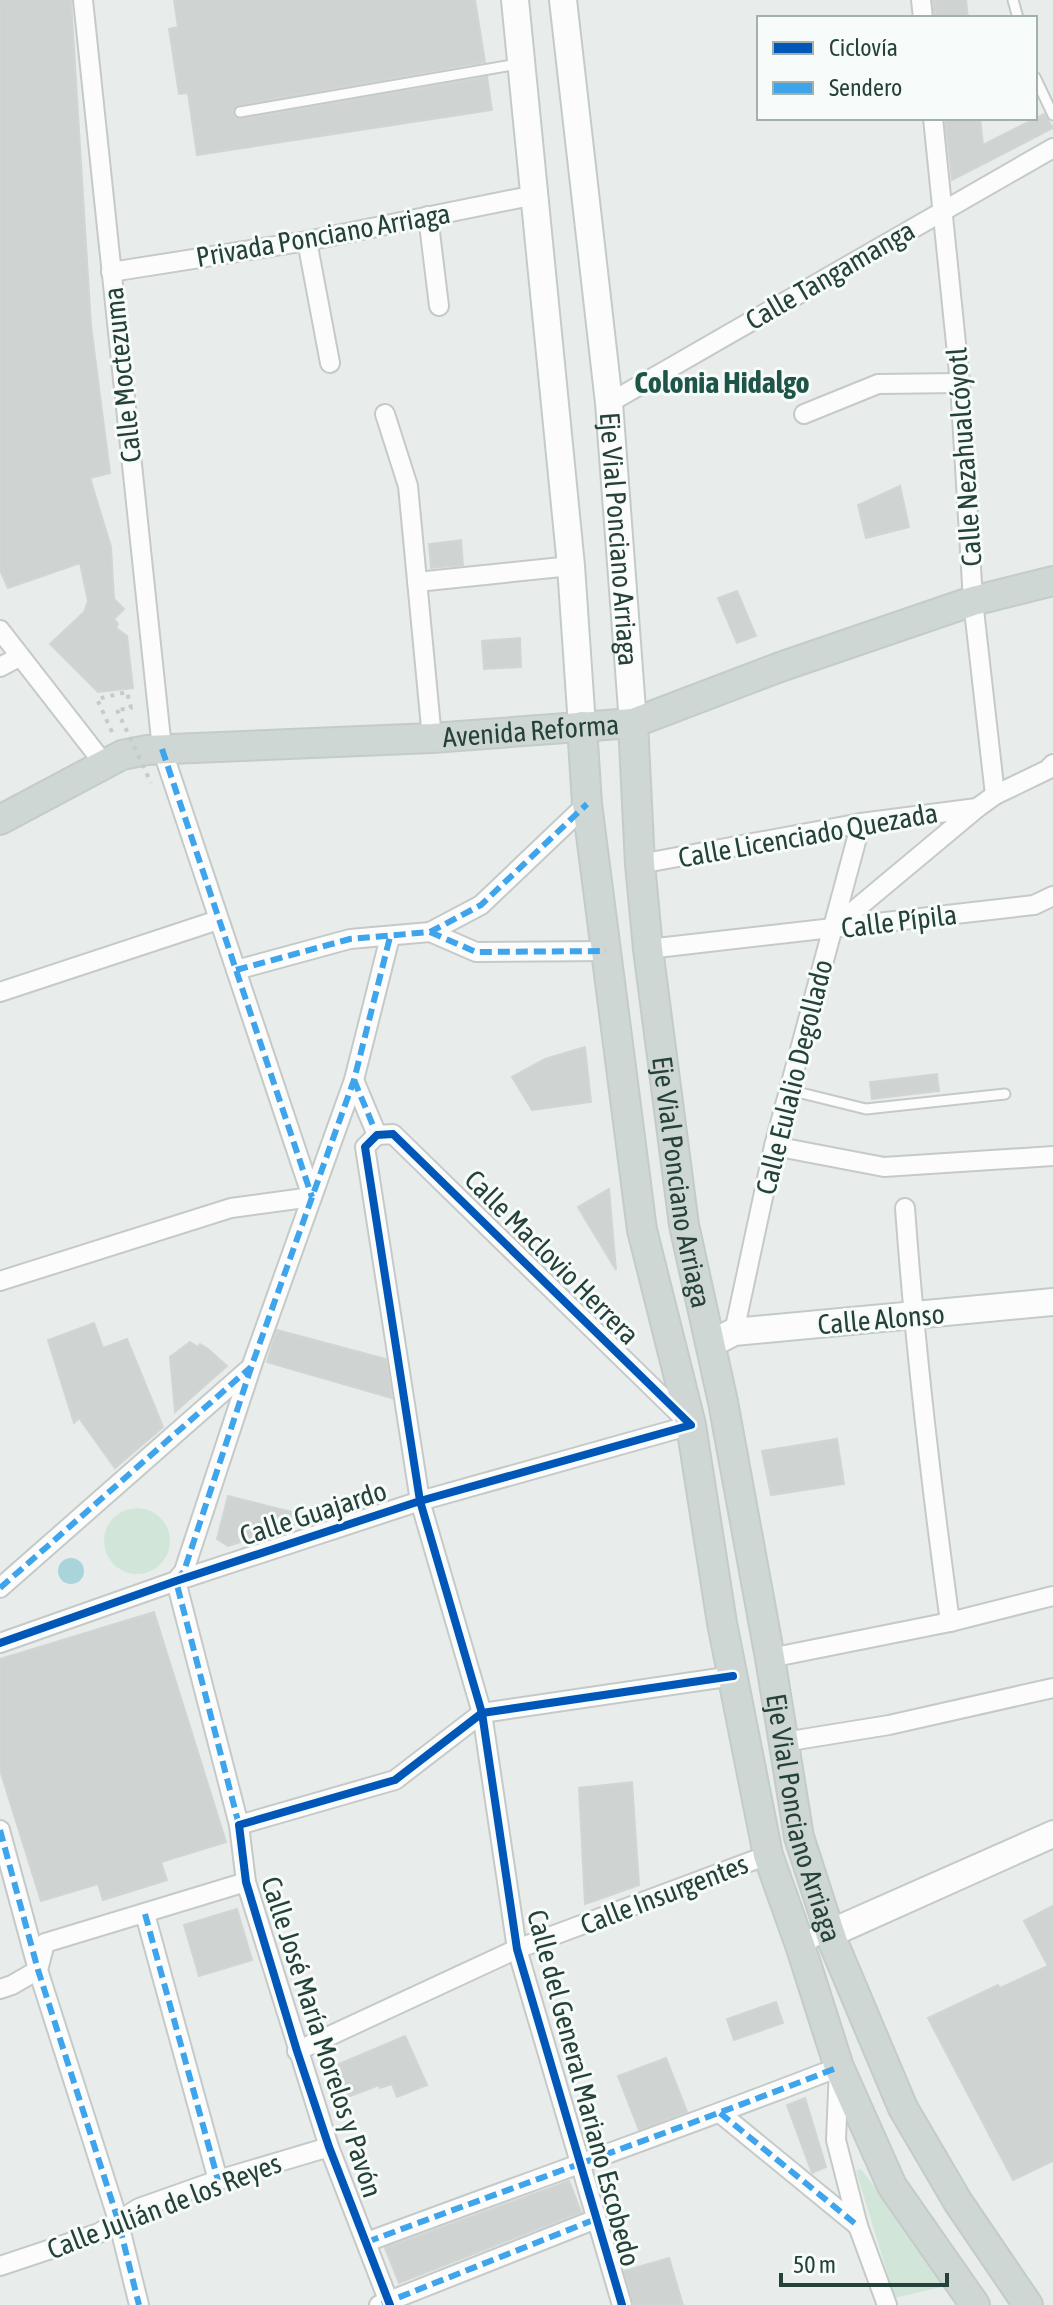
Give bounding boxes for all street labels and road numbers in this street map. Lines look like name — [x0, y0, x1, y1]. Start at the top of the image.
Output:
street label: Privada Ponciano Arriaga — [193, 197, 453, 273]
street label: Calle Tangamanga — [740, 214, 920, 336]
street label: Calle Moctezuma — [97, 286, 147, 464]
street label: Calle Nezahualcóyotl — [940, 346, 988, 568]
street label: Eje Vial Ponciano Arriaga — [594, 411, 645, 667]
street label: Avenida Reforma — [441, 708, 620, 753]
street label: Calle Licenciado Quezada — [676, 796, 940, 874]
street label: Calle Pípila — [839, 898, 959, 944]
street label: Calle Eulalio Degollado — [749, 956, 839, 1198]
street label: Eje Vial Ponciano Arriaga — [646, 1054, 718, 1311]
street label: Calle Maclovio Herrera — [458, 1163, 646, 1351]
street label: Calle Alonso — [816, 1298, 946, 1340]
street label: Calle Guajardo — [236, 1474, 390, 1552]
street label: Eje Vial Ponciano Arriaga — [760, 1691, 848, 1946]
street label: Calle Insurgentes — [576, 1847, 752, 1941]
street label: Calle José María Morelos y Pavón — [255, 1873, 389, 2201]
street label: Calle del General Mariano Escobedo — [521, 1906, 647, 2270]
street label: Calle Julián de los Reyes — [43, 2147, 285, 2265]

